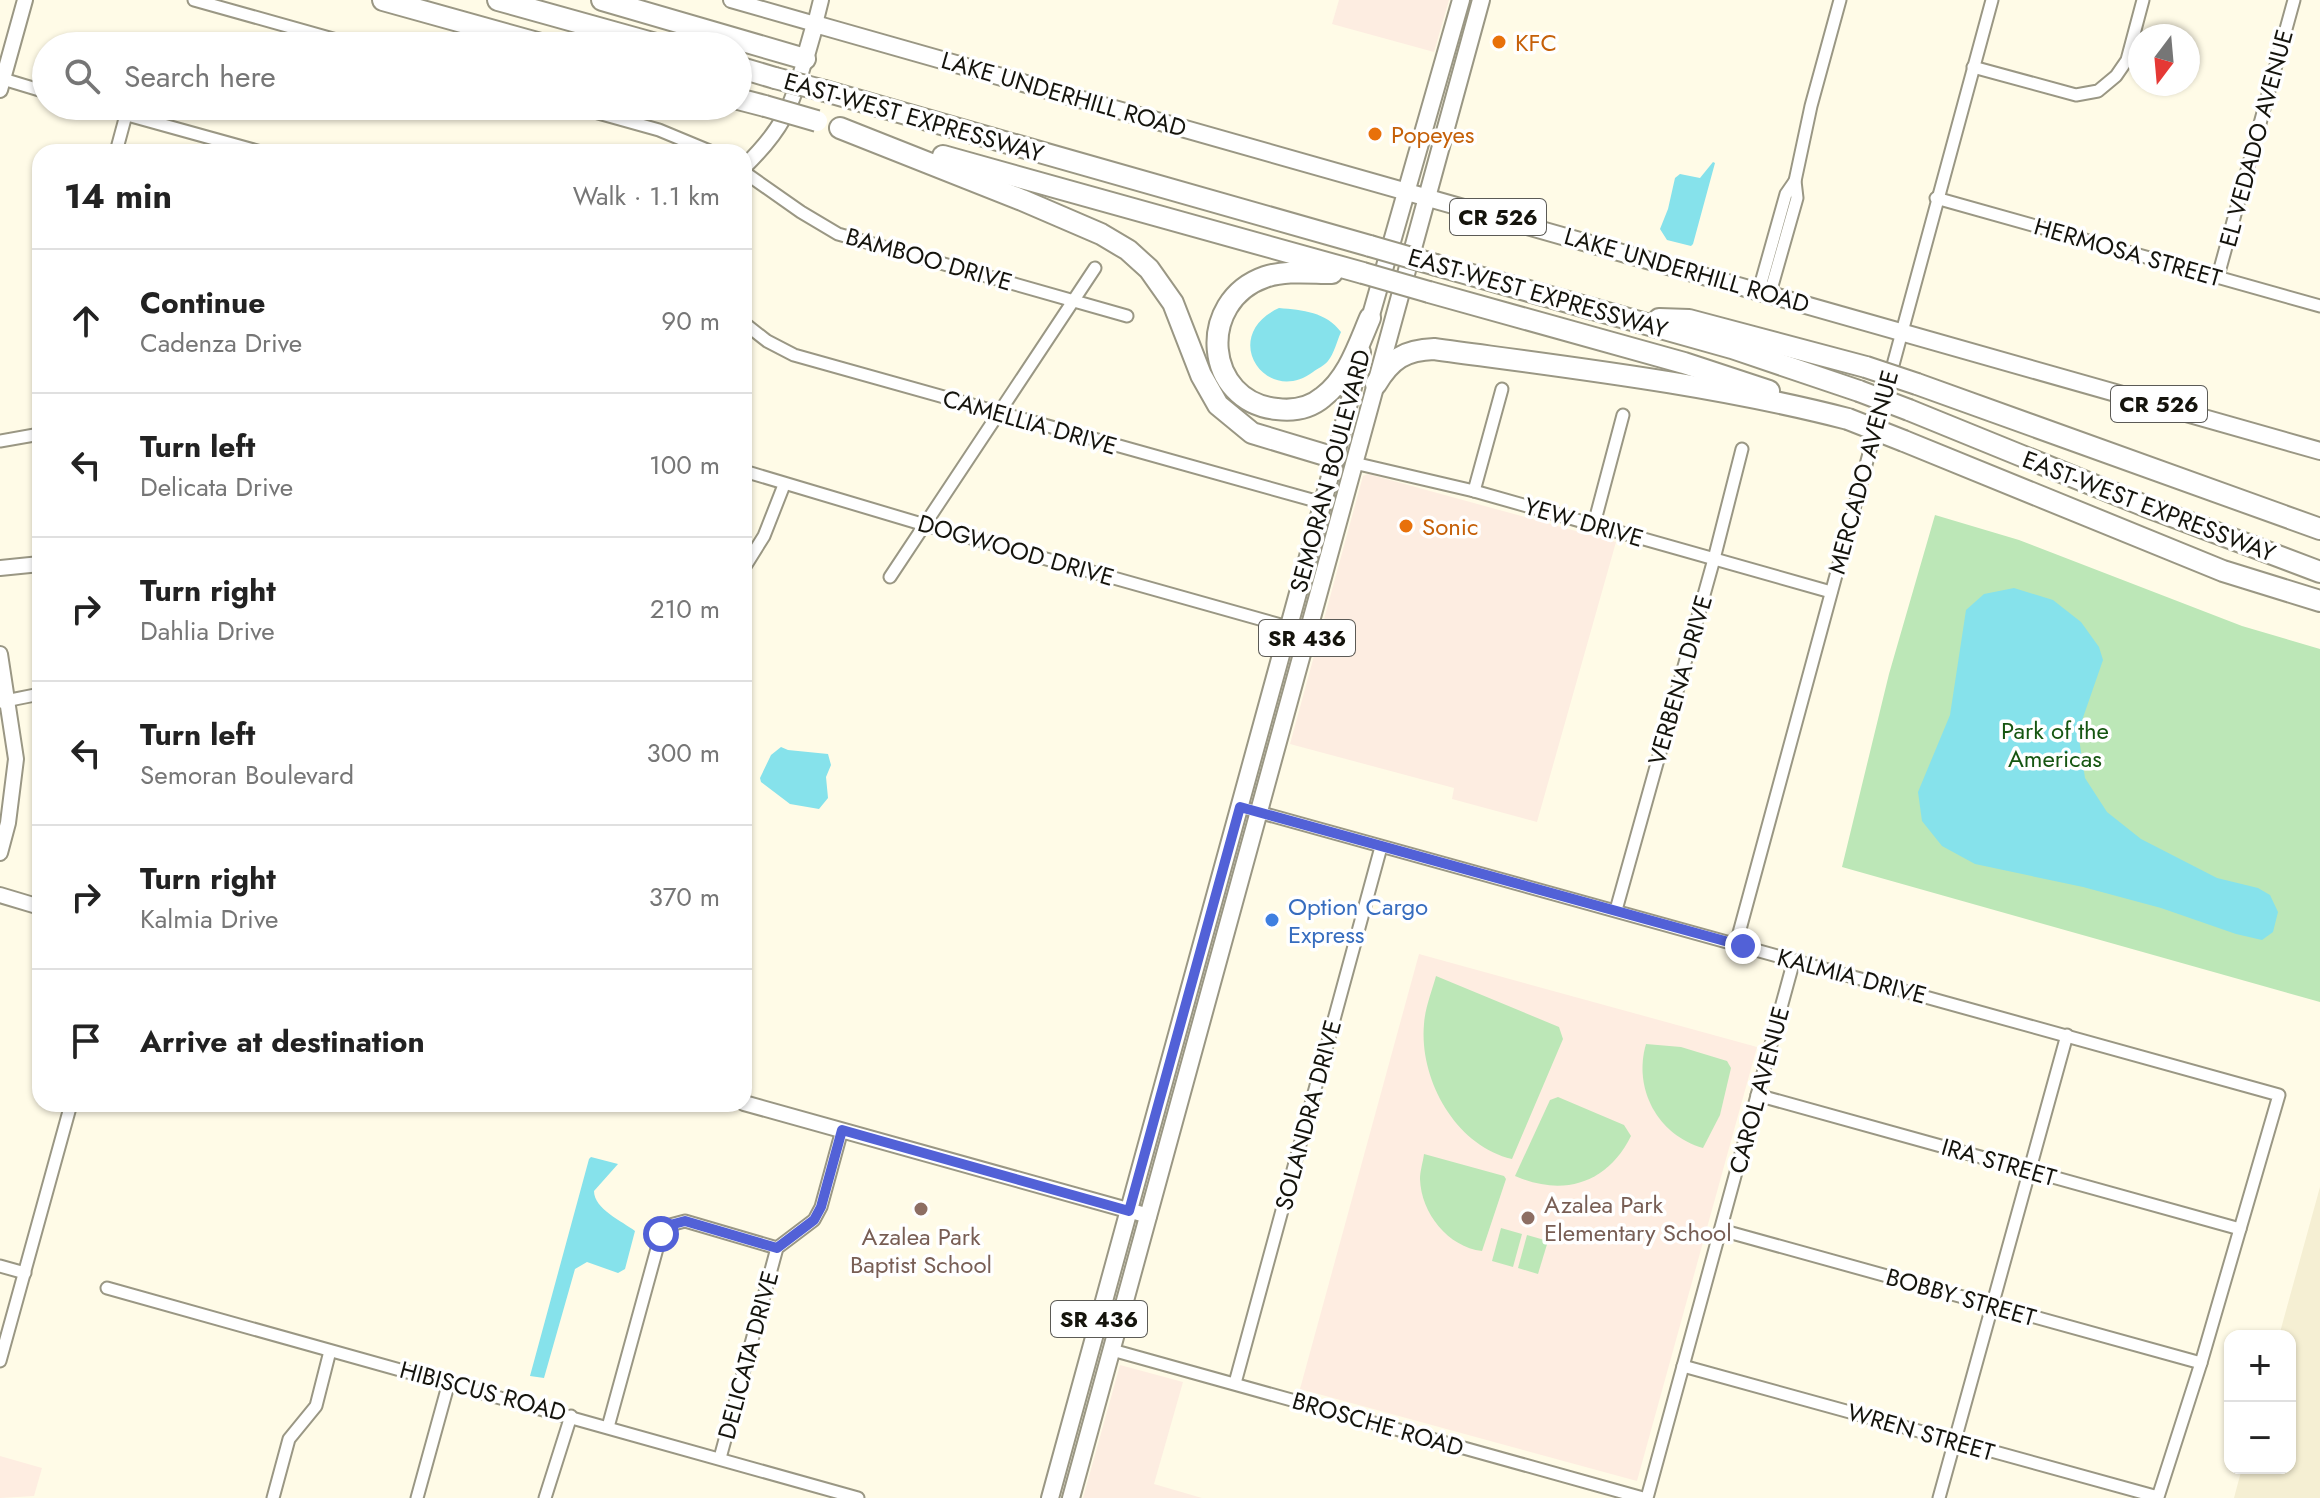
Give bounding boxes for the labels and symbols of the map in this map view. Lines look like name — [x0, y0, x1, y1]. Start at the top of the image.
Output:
north arrow — [2128, 24, 2200, 96]
place label: KFC — [1515, 25, 1557, 60]
street label: EL VEDADO AVENUE — [2210, 26, 2302, 250]
marker: KFC — [1490, 33, 1508, 51]
street label: LAKE UNDERHILL ROAD — [937, 42, 1191, 146]
street label: EAST-WEST EXPRESSWAY — [780, 63, 1048, 171]
place label: Popeyes — [1391, 117, 1474, 152]
marker: Popeyes — [1366, 125, 1384, 143]
road number: CR 526 — [1450, 199, 1546, 235]
street label: HERMOSA STREET — [2030, 208, 2226, 296]
street label: LAKE UNDERHILL ROAD — [1560, 218, 1814, 322]
street label: BAMBOO DRIVE — [842, 219, 1016, 299]
street label: EAST-WEST EXPRESSWAY — [1404, 239, 1672, 347]
street label: SEMORAN BOULEVARD — [1281, 346, 1379, 596]
street label: MERCADO AVENUE — [1819, 366, 1907, 578]
street label: CAMELLIA DRIVE — [939, 380, 1121, 464]
road number: CR 526 — [2111, 386, 2207, 422]
street label: EAST-WEST EXPRESSWAY — [2017, 442, 2281, 571]
street label: YEW DRIVE — [1520, 488, 1648, 556]
street label: DOGWOOD DRIVE — [914, 505, 1118, 595]
place label: Sonic — [1422, 509, 1479, 544]
marker: Sonic — [1397, 517, 1415, 535]
street label: VERBENA DRIVE — [1639, 591, 1721, 769]
road number: SR 436 — [1259, 620, 1355, 656]
park label: Park of the Americas — [2001, 713, 2109, 776]
place label: Option Cargo Express — [1288, 889, 1428, 952]
marker: Option Cargo Express — [1263, 911, 1281, 929]
route end — [1725, 928, 1761, 964]
street label: KALMIA DRIVE — [1773, 939, 1931, 1013]
street label: CAROL AVENUE — [1720, 1003, 1798, 1177]
street label: SOLANDRA DRIVE — [1266, 1016, 1350, 1214]
street label: IRA STREET — [1938, 1129, 2060, 1195]
place label: Azalea Park Elementary School — [1544, 1187, 1732, 1250]
marker: Azalea Park Baptist School — [912, 1200, 930, 1218]
marker: Azalea Park Elementary School — [1519, 1209, 1537, 1227]
route start — [643, 1216, 679, 1252]
place label: Azalea Park Baptist School — [850, 1219, 992, 1282]
street label: BOBBY STREET — [1882, 1259, 2040, 1335]
street label: DELICATA DRIVE — [709, 1267, 787, 1443]
road number: SR 436 — [1051, 1301, 1147, 1337]
street label: HIBISCUS ROAD — [396, 1352, 570, 1430]
street label: BROSCHE ROAD — [1288, 1383, 1468, 1465]
street label: WREN STREET — [1843, 1394, 1999, 1470]

